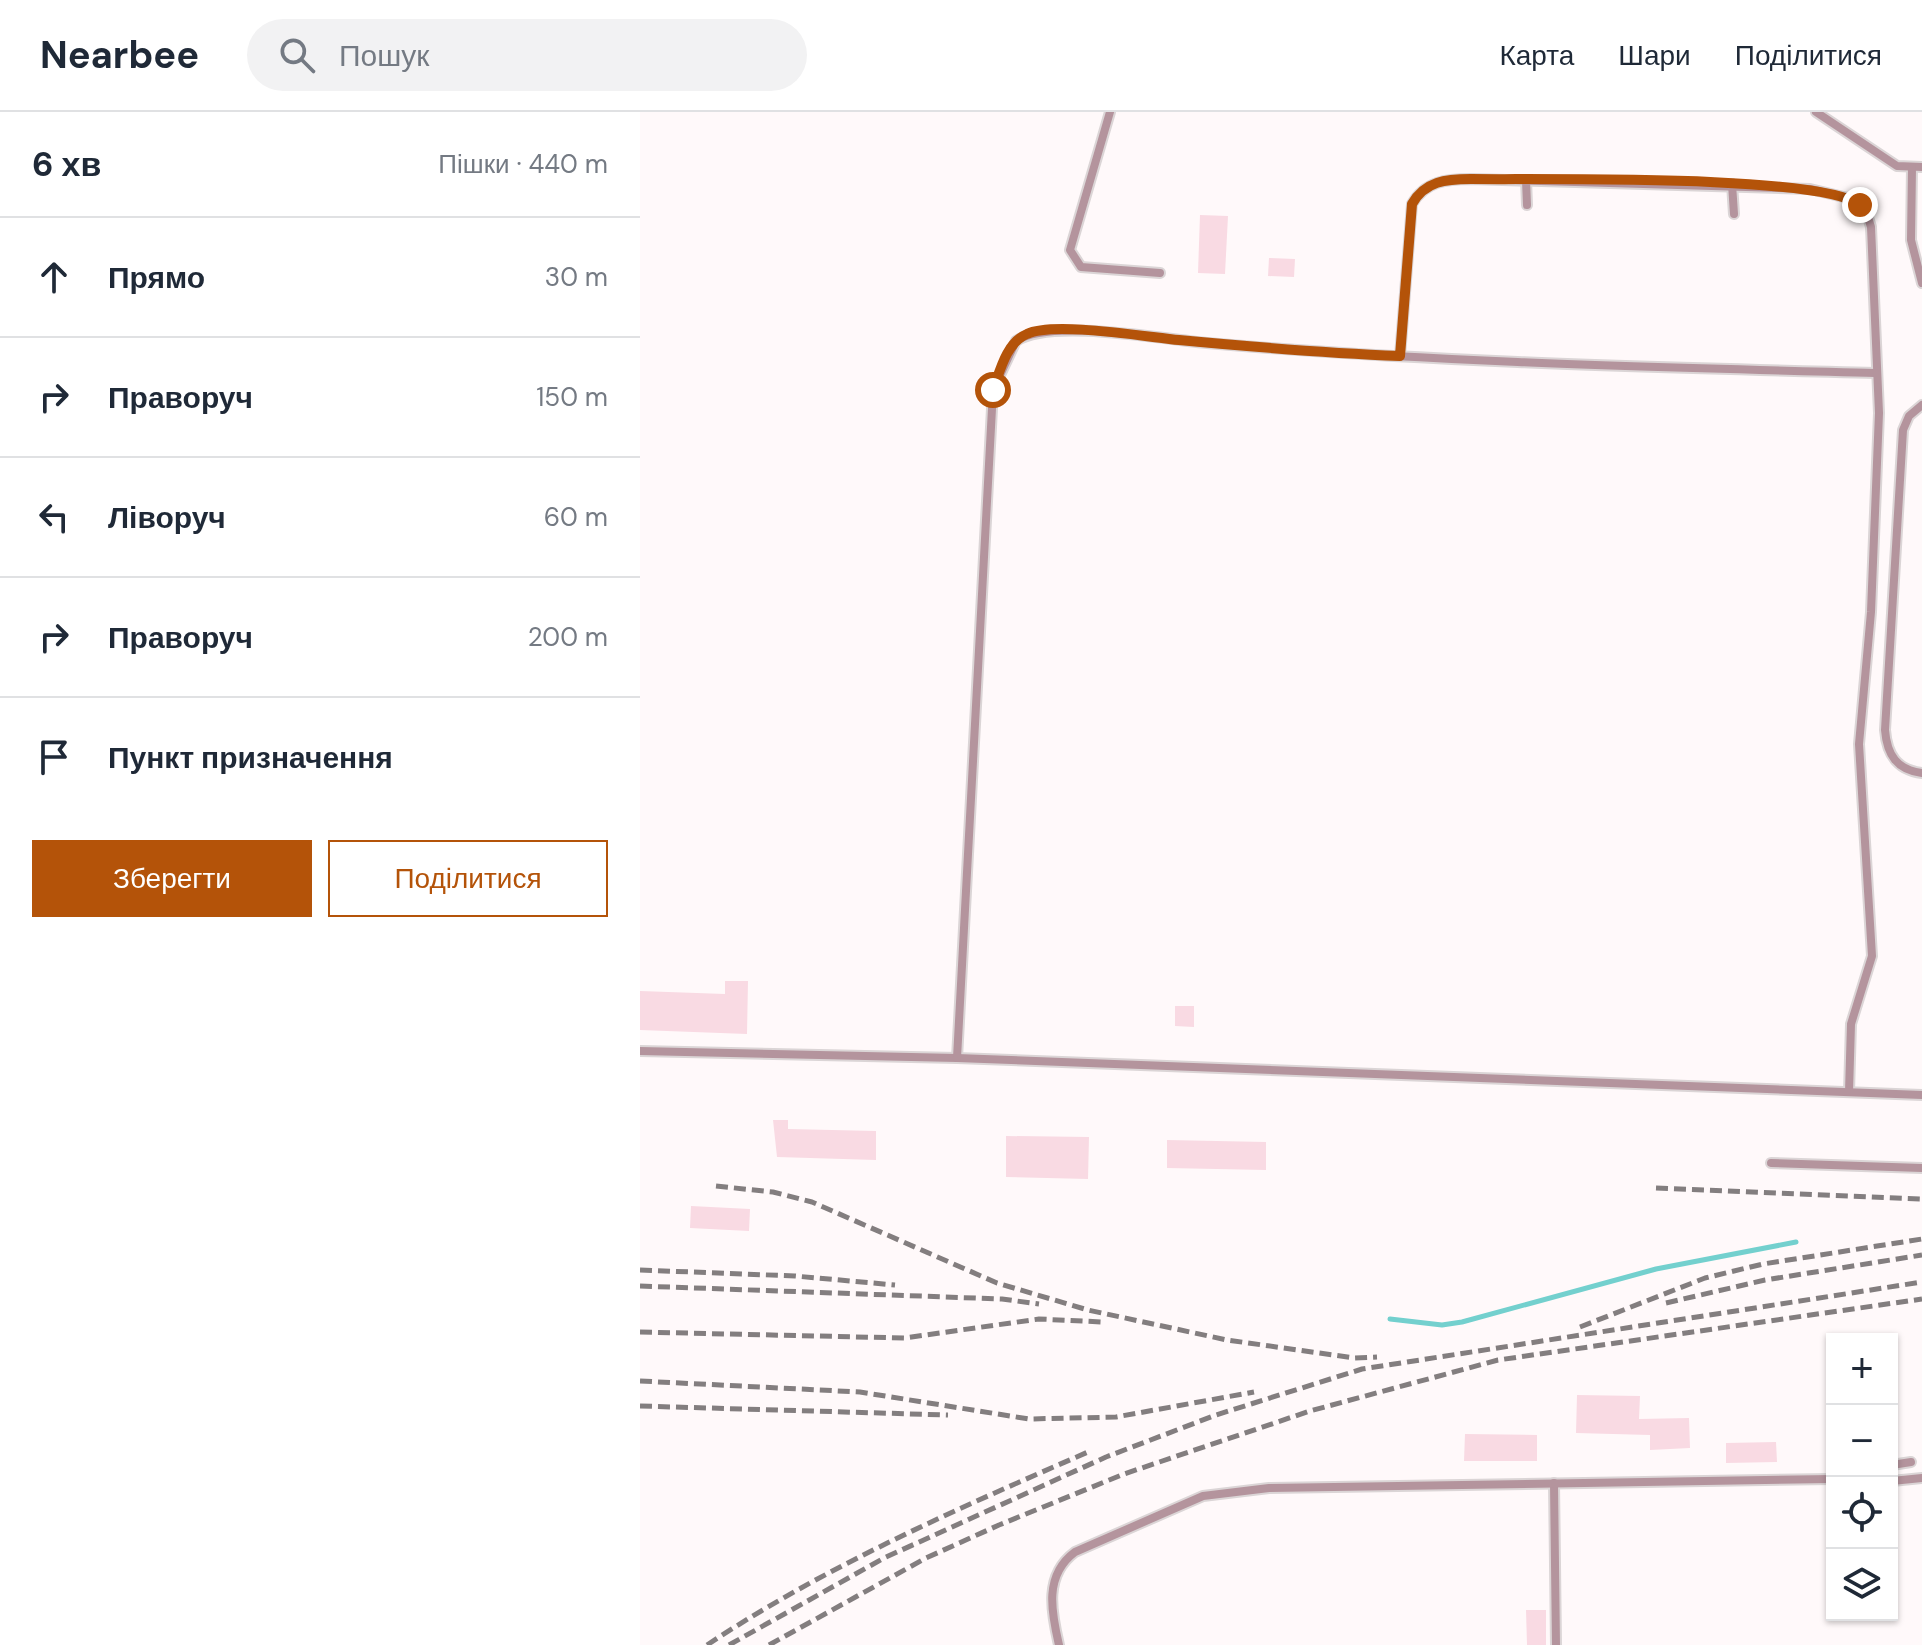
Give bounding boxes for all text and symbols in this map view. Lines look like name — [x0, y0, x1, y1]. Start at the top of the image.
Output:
search box — [247, 19, 807, 91]
text: Nearbee — [40, 30, 199, 80]
icon: search — [275, 33, 319, 77]
text: Пошук — [339, 36, 429, 75]
text: Карта — [1499, 37, 1574, 74]
text: Шари — [1618, 37, 1691, 74]
text: Поділитися — [1735, 37, 1882, 74]
text: 6 хв — [32, 142, 101, 187]
text: Пішки · 440 m — [438, 147, 608, 181]
route end — [1842, 187, 1878, 223]
icon: ahead — [32, 255, 76, 299]
text: Прямо — [108, 258, 205, 297]
text: 30 m — [545, 260, 608, 294]
route start — [975, 372, 1011, 408]
icon: right — [32, 375, 76, 419]
text: Праворуч — [108, 378, 253, 417]
text: 150 m — [536, 380, 608, 414]
icon: left — [32, 495, 76, 539]
text: Ліворуч — [108, 498, 226, 537]
text: 60 m — [544, 500, 608, 534]
icon: right — [32, 615, 76, 659]
text: Праворуч — [108, 618, 253, 657]
text: 200 m — [528, 620, 608, 654]
icon: arrive — [32, 735, 76, 779]
text: Пункт призначення — [108, 738, 393, 777]
button: Зберегти — [32, 840, 312, 917]
button: Поділитися — [328, 840, 608, 917]
map controls — [1826, 1333, 1898, 1621]
button: + — [1826, 1333, 1898, 1405]
button: − — [1826, 1405, 1898, 1477]
button: locate — [1826, 1477, 1898, 1549]
button: layers — [1826, 1549, 1898, 1621]

